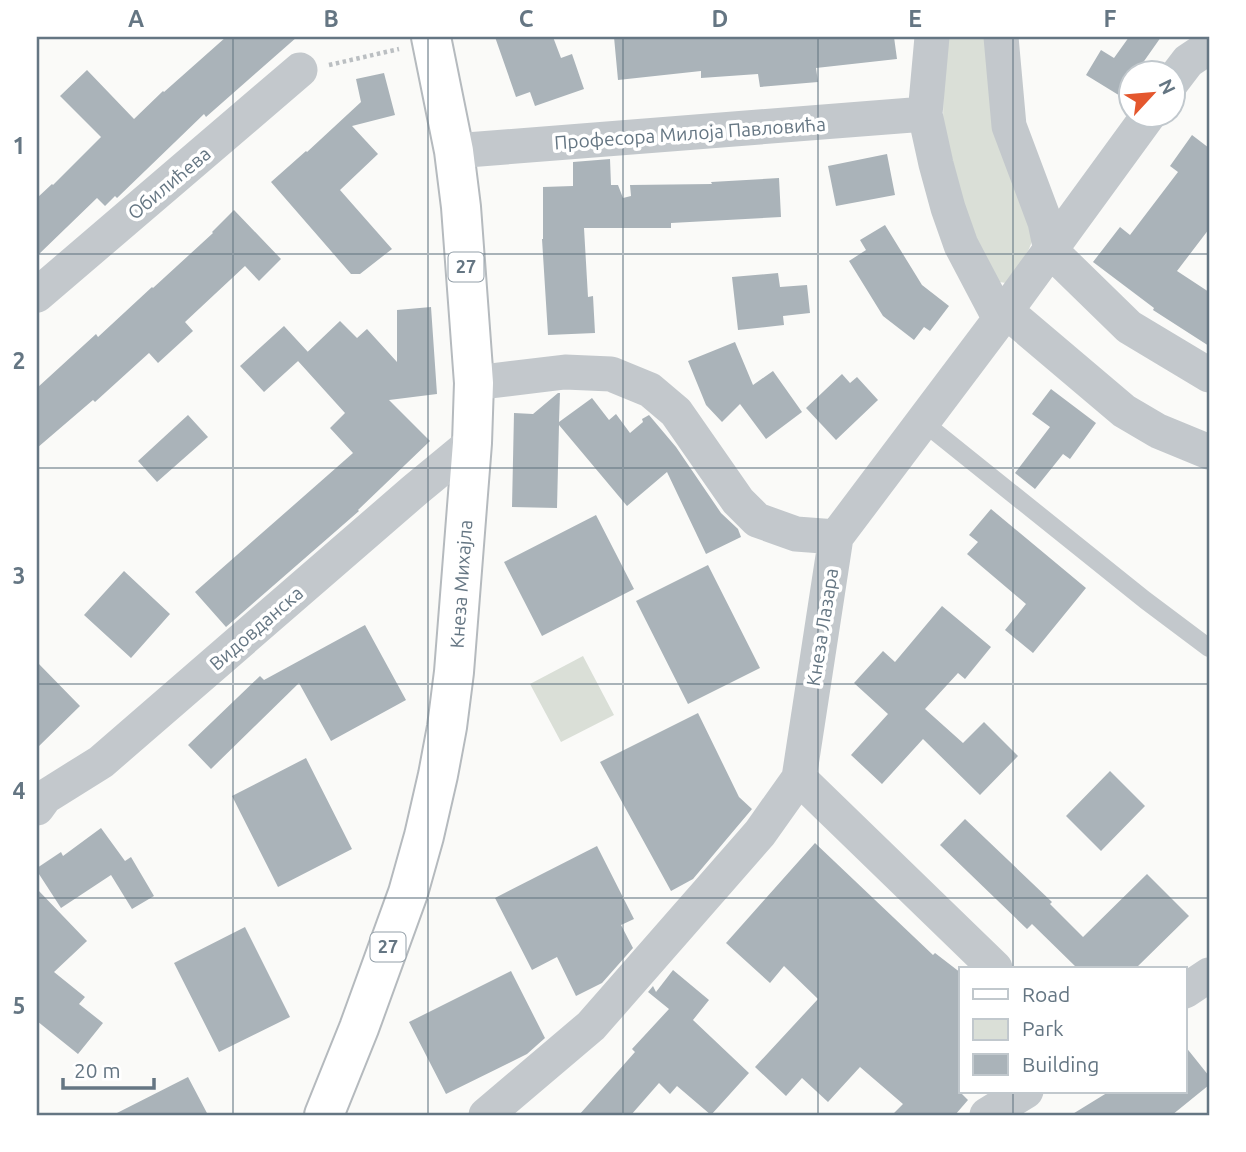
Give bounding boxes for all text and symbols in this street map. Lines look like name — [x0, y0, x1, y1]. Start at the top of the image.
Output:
text: A — [128, 6, 144, 31]
text: B — [323, 6, 339, 31]
text: C — [519, 6, 534, 31]
text: D — [712, 6, 728, 31]
text: E — [908, 6, 922, 31]
text: F — [1104, 6, 1117, 31]
north arrow — [1116, 60, 1186, 130]
text: N — [1154, 75, 1180, 98]
street label: Професора Милоја Павловића — [554, 113, 826, 153]
text: 1 — [13, 133, 25, 158]
street label: Обилићева — [123, 142, 215, 224]
road number: 27 — [448, 253, 484, 282]
text: 2 — [13, 348, 25, 373]
street label: Кнеза Михајла — [446, 519, 476, 649]
text: 3 — [13, 563, 25, 588]
street label: Кнеза Лазара — [802, 566, 842, 688]
street label: Видовданска — [205, 582, 307, 674]
text: 4 — [13, 778, 26, 803]
road number: 27 — [370, 932, 406, 962]
legend — [959, 967, 1186, 1092]
text: Road — [1022, 982, 1070, 1006]
text: 5 — [13, 993, 25, 1018]
text: Park — [1022, 1016, 1064, 1040]
scale bar — [63, 1047, 154, 1091]
text: Building — [1022, 1052, 1099, 1076]
text: 20 m — [74, 1058, 121, 1082]

